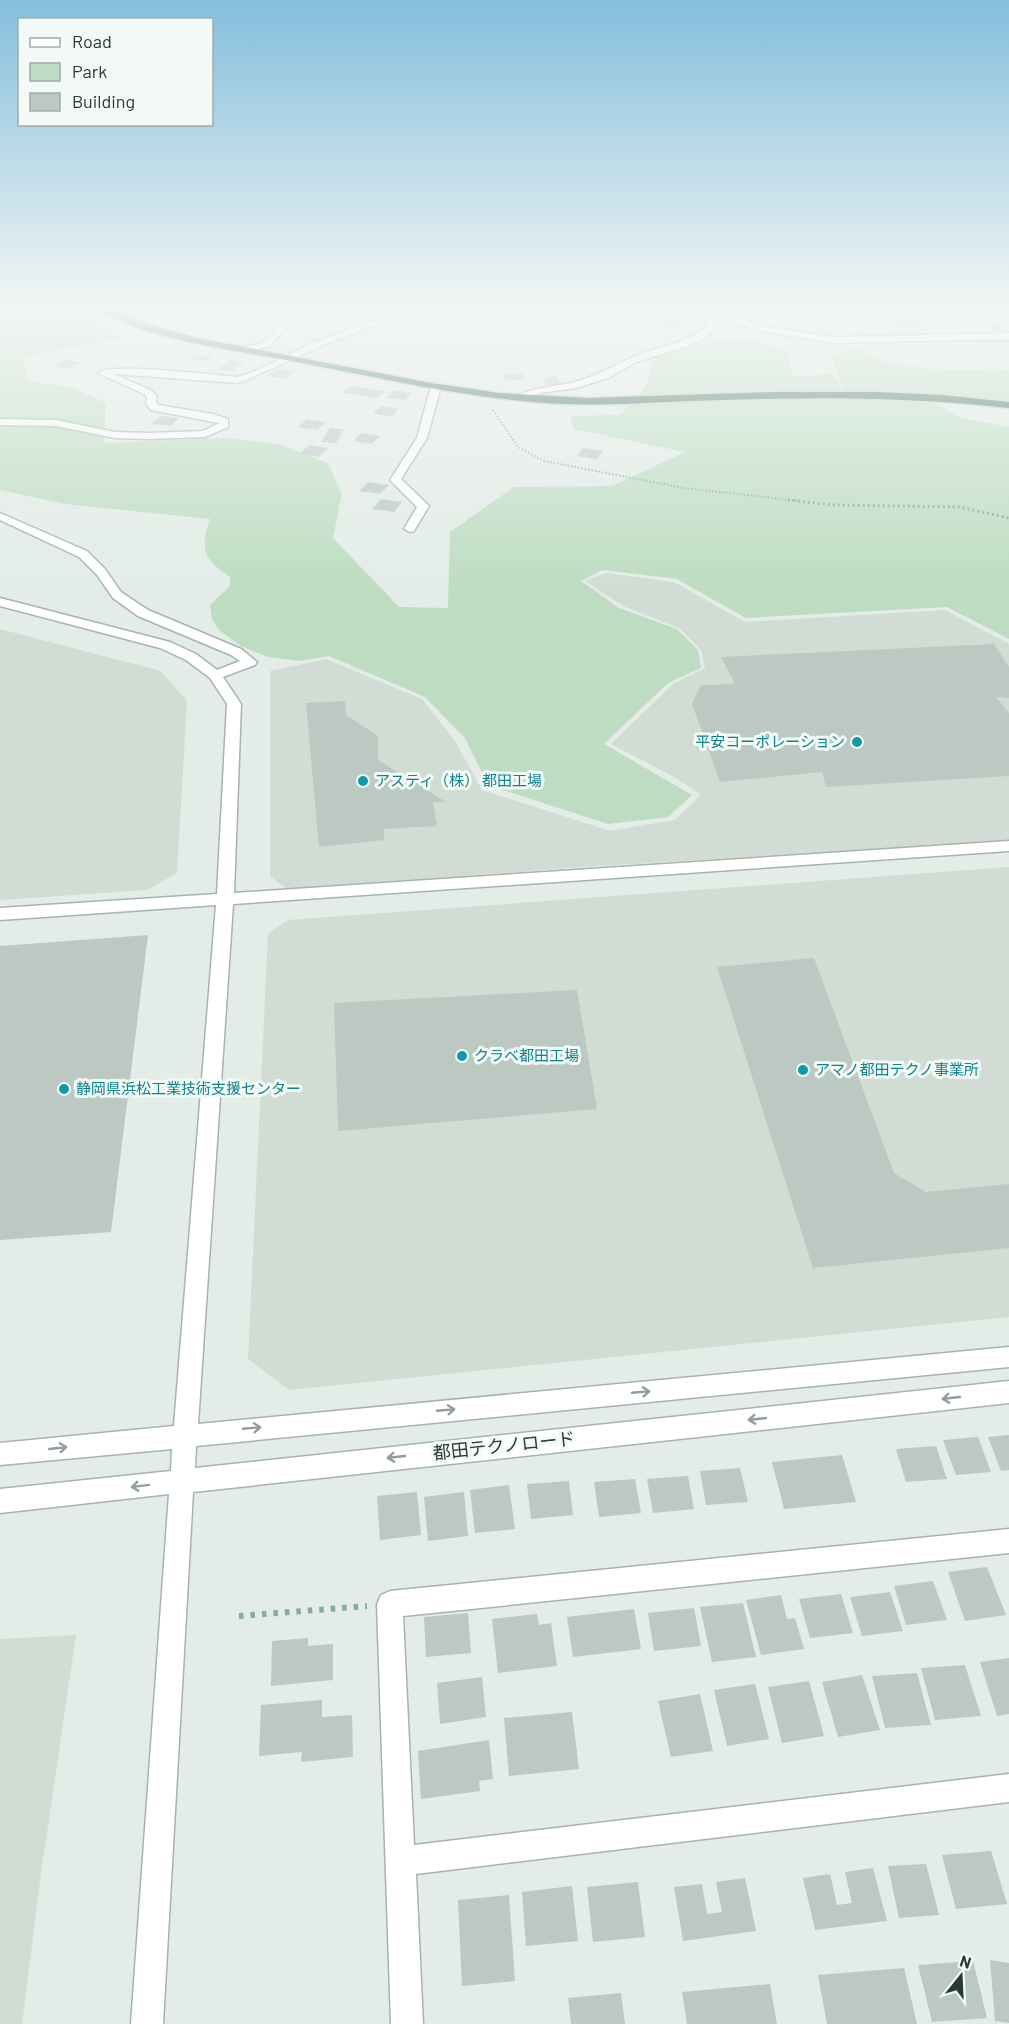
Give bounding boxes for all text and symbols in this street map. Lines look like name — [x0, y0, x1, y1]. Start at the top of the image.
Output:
legend — [18, 18, 213, 126]
text: Road — [72, 30, 112, 52]
text: Park — [72, 60, 107, 82]
text: Building — [72, 90, 135, 112]
place label: 平安コーポレーション — [695, 732, 845, 750]
marker: 平安コーポレーション — [850, 735, 864, 749]
place label: アスティ（株） 都田工場 — [375, 771, 542, 789]
marker: アスティ（株） 都田工場 — [356, 774, 370, 788]
place label: クラベ都田工場 — [474, 1046, 579, 1064]
marker: クラベ都田工場 — [455, 1049, 469, 1063]
place label: アマノ都田テクノ事業所 — [815, 1060, 979, 1078]
marker: アマノ都田テクノ事業所 — [796, 1063, 810, 1077]
place label: 静岡県浜松工業技術支援センター — [76, 1079, 301, 1097]
marker: 静岡県浜松工業技術支援センター — [57, 1082, 71, 1096]
one-way arrow — [630, 1386, 650, 1397]
one-way arrow — [941, 1393, 961, 1404]
one-way arrow — [436, 1404, 456, 1415]
one-way arrow — [747, 1414, 767, 1425]
one-way arrow — [242, 1422, 262, 1433]
street label: 都田テクノロード — [432, 1427, 576, 1463]
one-way arrow — [48, 1442, 68, 1453]
one-way arrow — [387, 1452, 406, 1463]
one-way arrow — [130, 1480, 150, 1491]
north arrow — [931, 1946, 991, 2006]
text: N — [958, 1951, 974, 1972]

